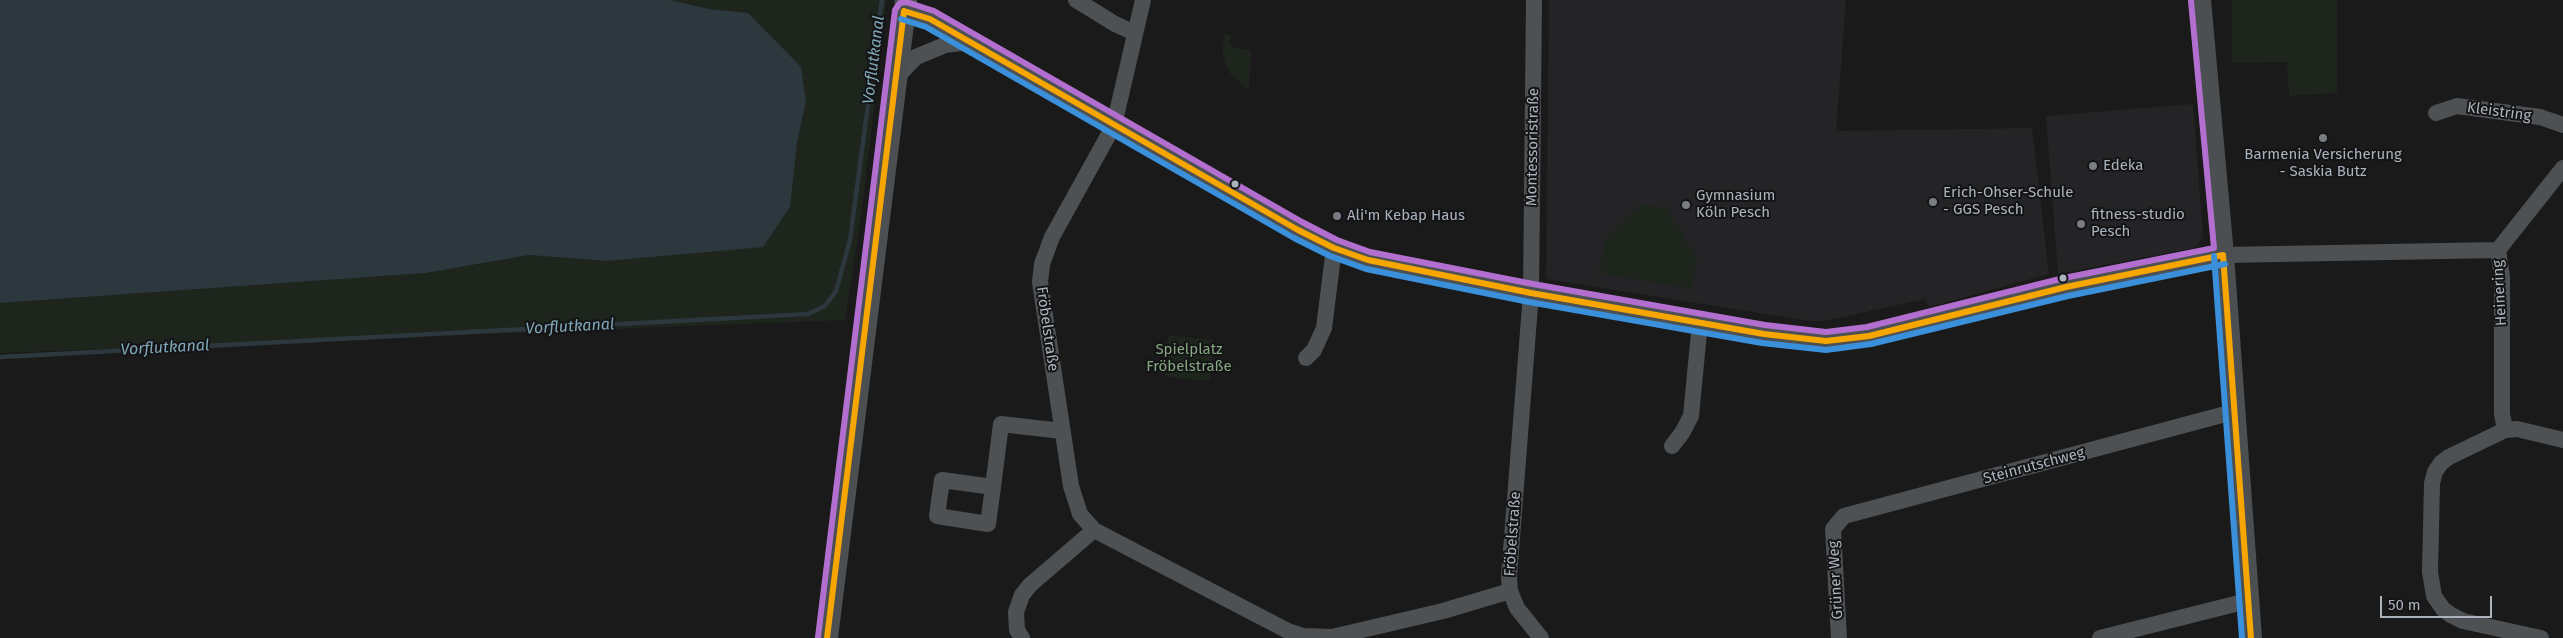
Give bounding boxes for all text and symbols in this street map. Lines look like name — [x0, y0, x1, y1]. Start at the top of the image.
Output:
water label: Vorflutkanal — [859, 15, 889, 105]
street label: Montessoristraße — [1523, 88, 1543, 206]
street label: Kleistring — [2466, 99, 2532, 125]
marker: Barmenia Versicherung - Saskia Butz — [2317, 132, 2329, 144]
place label: Barmenia Versicherung - Saskia Butz — [2244, 146, 2402, 181]
place label: Edeka — [2103, 157, 2143, 175]
marker: Edeka — [2087, 160, 2099, 172]
unlabelled marker — [1230, 179, 1240, 189]
place label: Erich-Ohser-Schule - GGS Pesch — [1943, 184, 2073, 219]
place label: Gymnasium Köln Pesch — [1696, 187, 1775, 222]
marker: Erich-Ohser-Schule - GGS Pesch — [1927, 196, 1939, 208]
marker: Gymnasium Köln Pesch — [1680, 199, 1692, 211]
place label: fitness-studio Pesch — [2091, 206, 2185, 241]
place label: Ali'm Kebap Haus — [1347, 207, 1465, 225]
marker: Ali'm Kebap Haus — [1331, 210, 1343, 222]
marker: fitness-studio Pesch — [2075, 218, 2087, 230]
street label: Heinering — [2489, 259, 2511, 327]
unlabelled marker — [2058, 273, 2068, 283]
street label: Fröbelstraße — [1032, 285, 1062, 373]
water label: Vorflutkanal — [525, 315, 615, 339]
water label: Vorflutkanal — [120, 336, 210, 360]
park label: Spielplatz Fröbelstraße — [1146, 341, 1232, 376]
street label: Steinrutschweg — [1981, 444, 2087, 488]
street label: Fröbelstraße — [1501, 491, 1525, 577]
street label: Grüner Weg — [1825, 540, 1847, 620]
scale bar — [2383, 586, 2496, 618]
text: 50 m — [2388, 596, 2421, 614]

